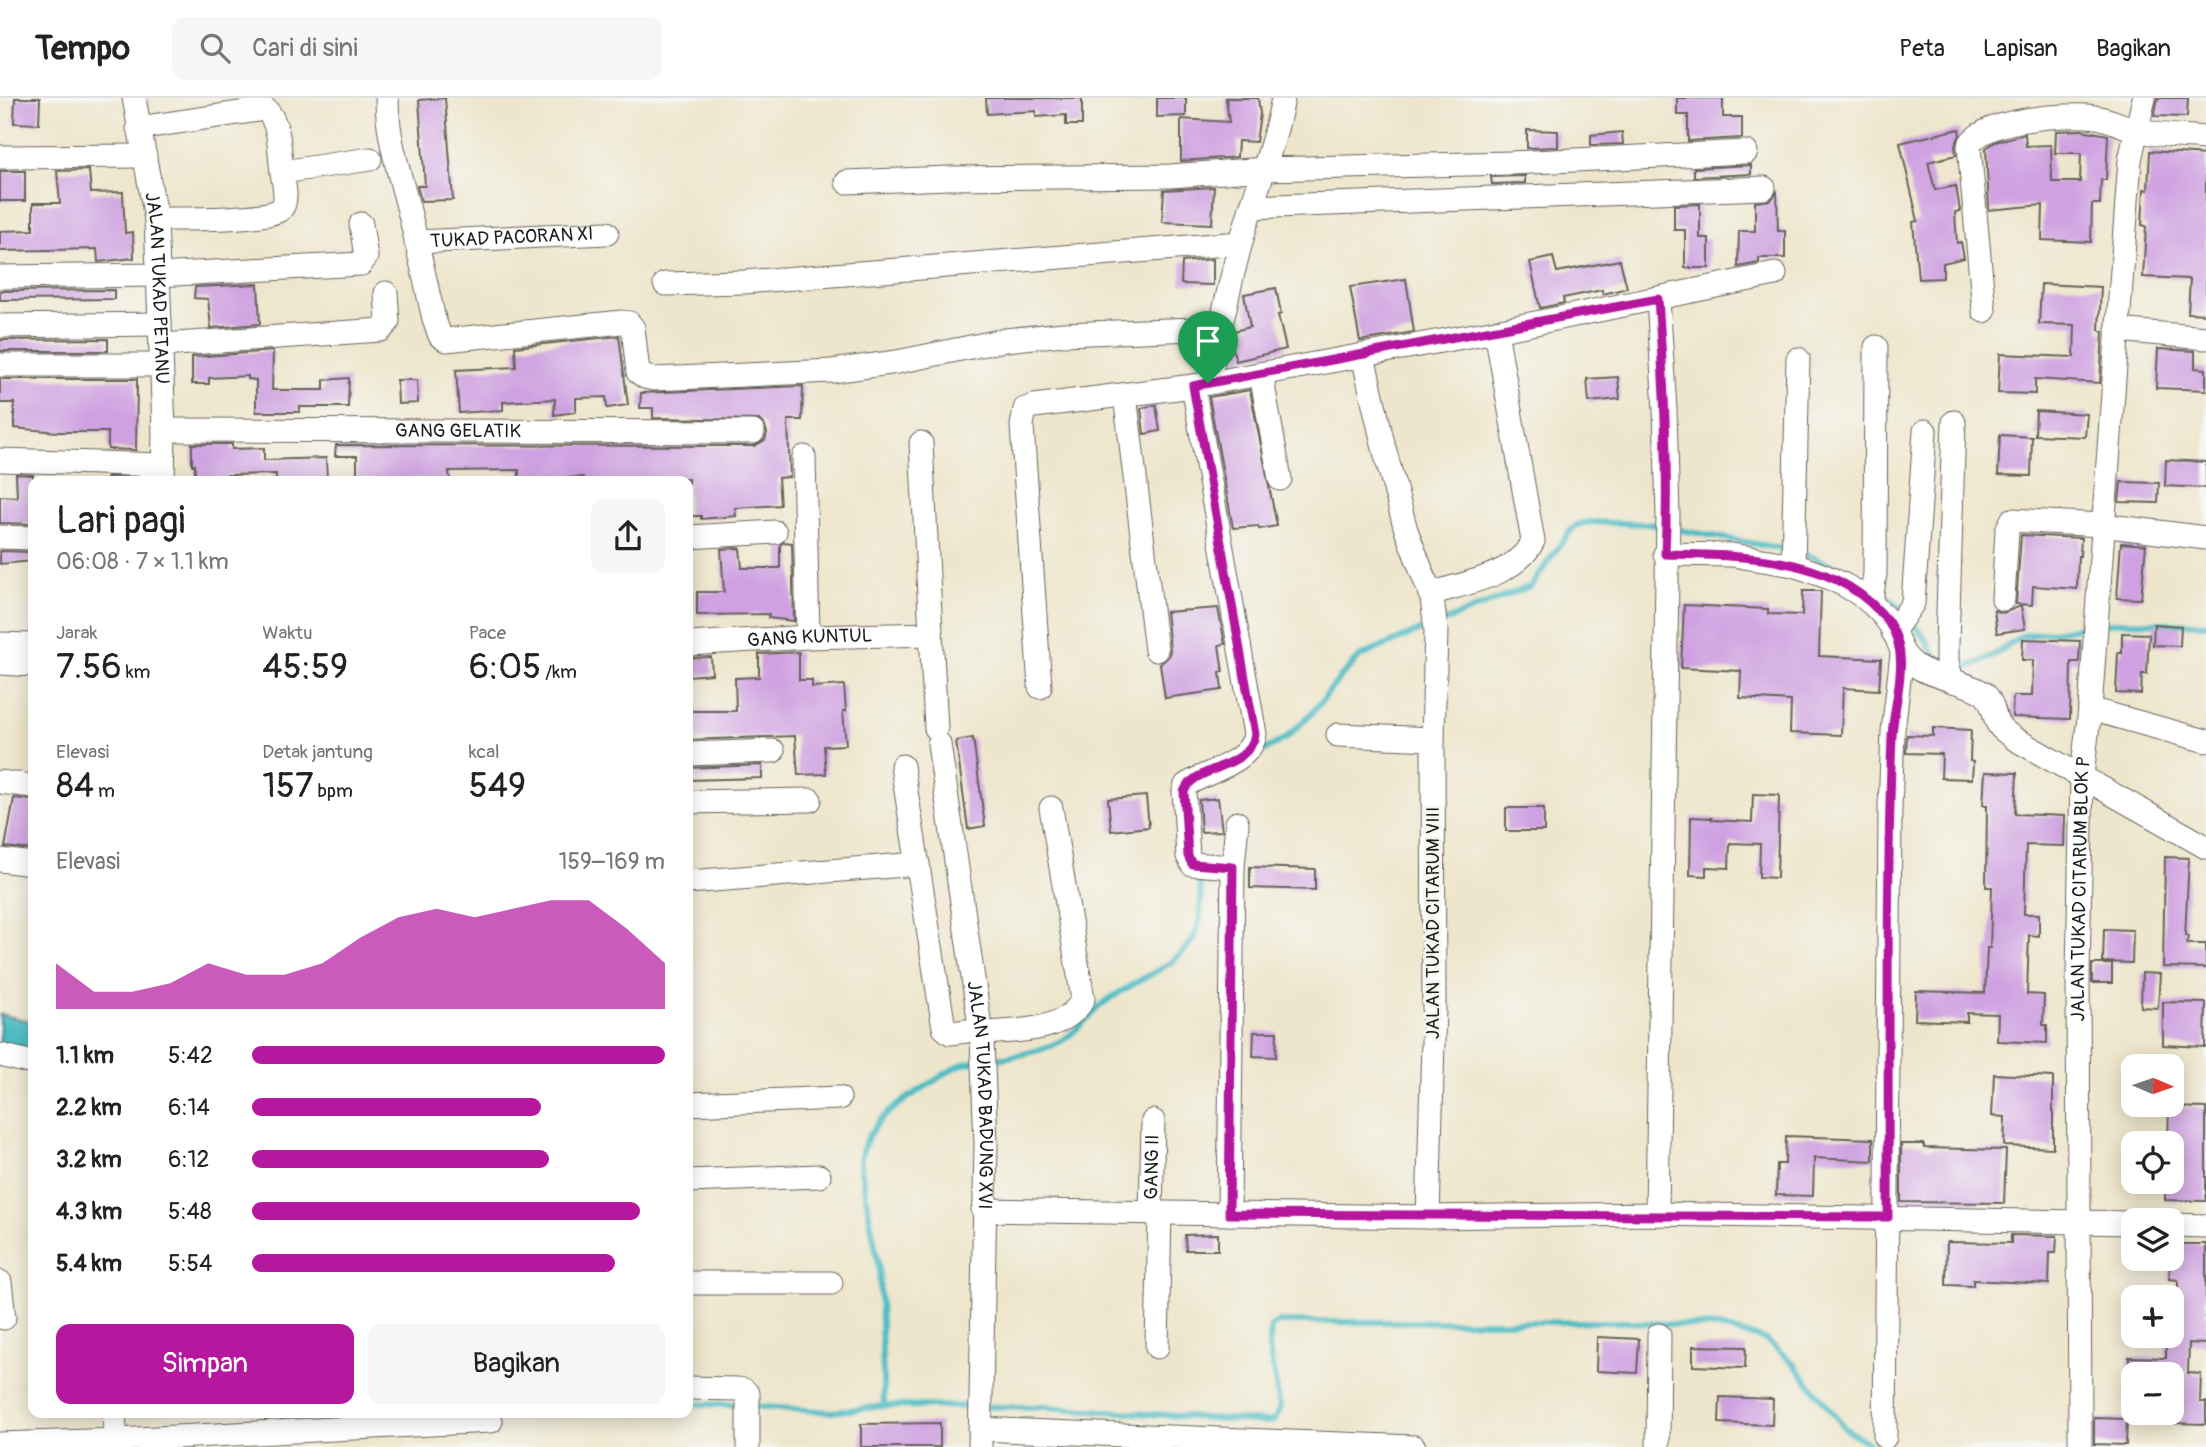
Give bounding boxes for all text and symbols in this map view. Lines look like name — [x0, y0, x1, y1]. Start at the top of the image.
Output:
search box — [172, 17, 662, 80]
text: Tempo — [35, 28, 130, 69]
icon: search — [196, 29, 234, 67]
text: Cari di sini — [252, 32, 358, 64]
text: Peta — [1899, 34, 1945, 63]
text: Lapisan — [1983, 34, 2058, 63]
text: Bagikan — [2096, 34, 2171, 63]
street label: JALAN TUKAD PETANU — [139, 190, 174, 385]
street label: TUKAD PACORAN XI — [430, 222, 594, 253]
pin — [1178, 311, 1238, 383]
icon: arrive — [1189, 322, 1227, 360]
street label: GANG GELATIK — [395, 419, 521, 443]
text: Lari pagi — [56, 497, 185, 545]
button: share — [591, 499, 665, 573]
text: 06:08 · 7 × 1.1 km — [56, 547, 229, 576]
text: Jarak — [56, 621, 97, 645]
text: Waktu — [262, 621, 313, 645]
text: Pace — [469, 621, 506, 645]
street label: GANG KUNTUL — [747, 623, 873, 653]
text: 7.56 — [56, 645, 122, 689]
text: 45:59 — [262, 645, 348, 689]
text: 6:05 — [469, 645, 541, 689]
text: km — [122, 660, 150, 684]
text: /km — [541, 660, 577, 684]
text: Elevasi — [56, 740, 109, 764]
text: Detak jantung — [262, 740, 373, 764]
text: kcal — [469, 740, 500, 764]
street label: JALAN TUKAD CITARUM BLOK P — [2066, 755, 2096, 1022]
text: 84 — [56, 764, 94, 808]
text: 157 — [262, 764, 314, 808]
text: 549 — [469, 764, 526, 808]
text: m — [94, 779, 115, 803]
text: bpm — [314, 779, 353, 803]
street label: JALAN TUKAD CITARUM VIII — [1421, 807, 1445, 1039]
text: Elevasi — [56, 847, 120, 876]
text: 159–169 m — [559, 847, 665, 876]
street label: JALAN TUKAD BADUNG XVI — [962, 979, 998, 1210]
text: 1.1 km — [56, 1041, 114, 1070]
text: 5:42 — [168, 1041, 213, 1070]
north arrow — [2121, 1054, 2184, 1116]
map controls — [2121, 1054, 2184, 1425]
text: 2.2 km — [56, 1093, 122, 1122]
text: 6:14 — [168, 1093, 210, 1122]
button: locate — [2121, 1131, 2184, 1194]
street label: GANG II — [1139, 1134, 1165, 1200]
text: 3.2 km — [56, 1145, 122, 1174]
text: 6:12 — [168, 1145, 209, 1174]
text: 4.3 km — [56, 1197, 122, 1226]
text: 5:48 — [168, 1197, 212, 1226]
button: layers — [2121, 1208, 2184, 1271]
text: 5.4 km — [56, 1249, 122, 1278]
text: 5:54 — [168, 1249, 212, 1278]
button: + — [2121, 1285, 2184, 1348]
button: Simpan — [56, 1324, 354, 1404]
button: Bagikan — [368, 1324, 665, 1404]
button: − — [2121, 1362, 2184, 1425]

